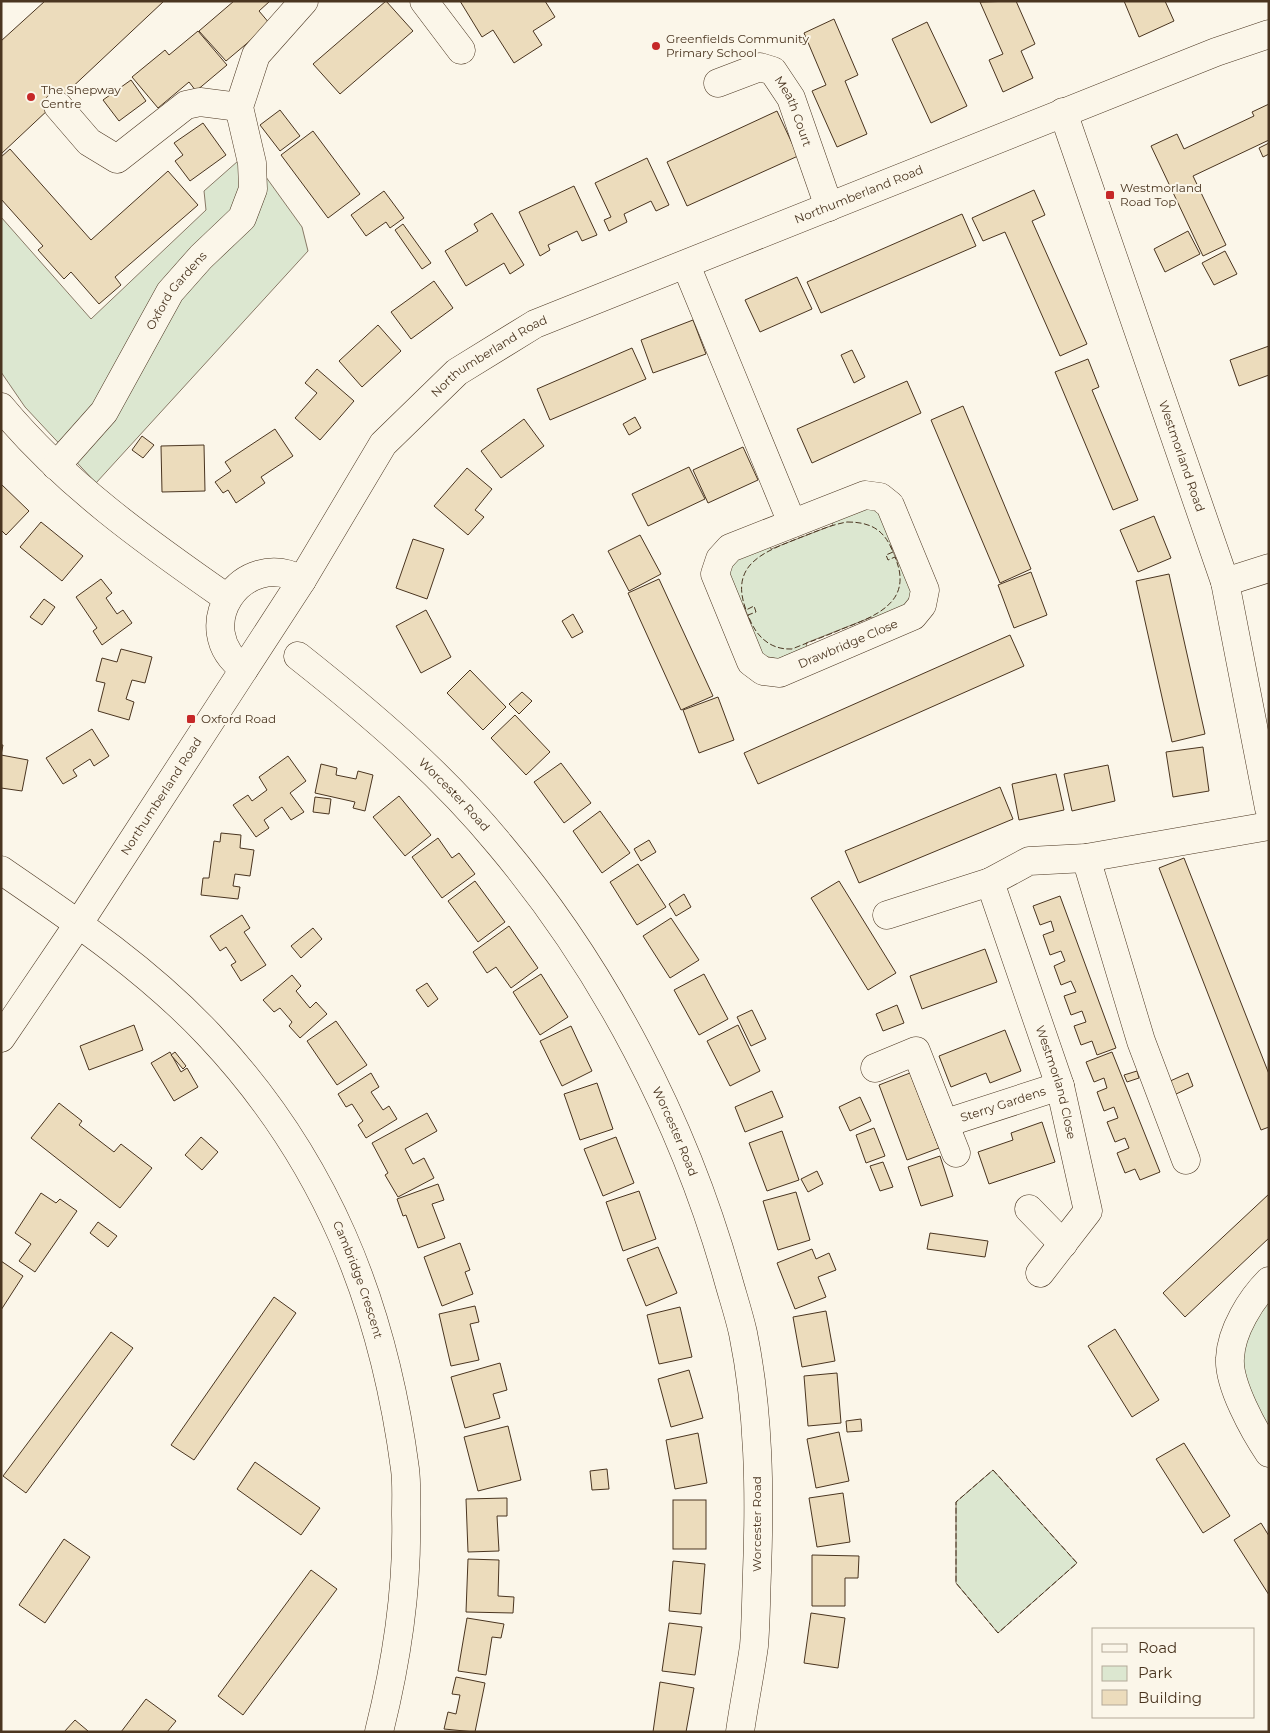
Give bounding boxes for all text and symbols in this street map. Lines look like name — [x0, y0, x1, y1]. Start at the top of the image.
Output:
place label: Greenfields Community Primary School — [666, 31, 809, 60]
marker: Greenfields Community Primary School — [650, 40, 662, 52]
street label: Meath Court — [771, 73, 815, 148]
place label: The Shepway Centre — [41, 82, 121, 111]
marker: The Shepway Centre — [25, 91, 37, 103]
street label: Northumberland Road — [792, 162, 925, 227]
place label: Westmorland Road Top — [1120, 180, 1202, 209]
marker: Westmorland Road Top — [1104, 189, 1116, 201]
street label: Oxford Gardens — [143, 248, 210, 332]
street label: Northumberland Road — [428, 312, 549, 400]
street label: Westmorland Road — [1156, 398, 1208, 514]
street label: Drawbridge Close — [796, 616, 900, 671]
place label: Oxford Road — [201, 711, 276, 726]
marker: Oxford Road — [185, 713, 197, 725]
street label: Northumberland Road — [117, 734, 205, 858]
street label: Worcester Road — [416, 755, 493, 834]
street label: Westmorland Close — [1033, 1023, 1080, 1140]
street label: Sterry Gardens — [958, 1083, 1048, 1125]
street label: Worcester Road — [649, 1084, 701, 1178]
street label: Cambridge Crescent — [330, 1218, 386, 1340]
street label: Worcester Road — [749, 1476, 764, 1572]
legend — [1092, 1628, 1255, 1718]
text: Road — [1138, 1638, 1177, 1657]
text: Park — [1138, 1663, 1172, 1682]
text: Building — [1138, 1688, 1202, 1707]

